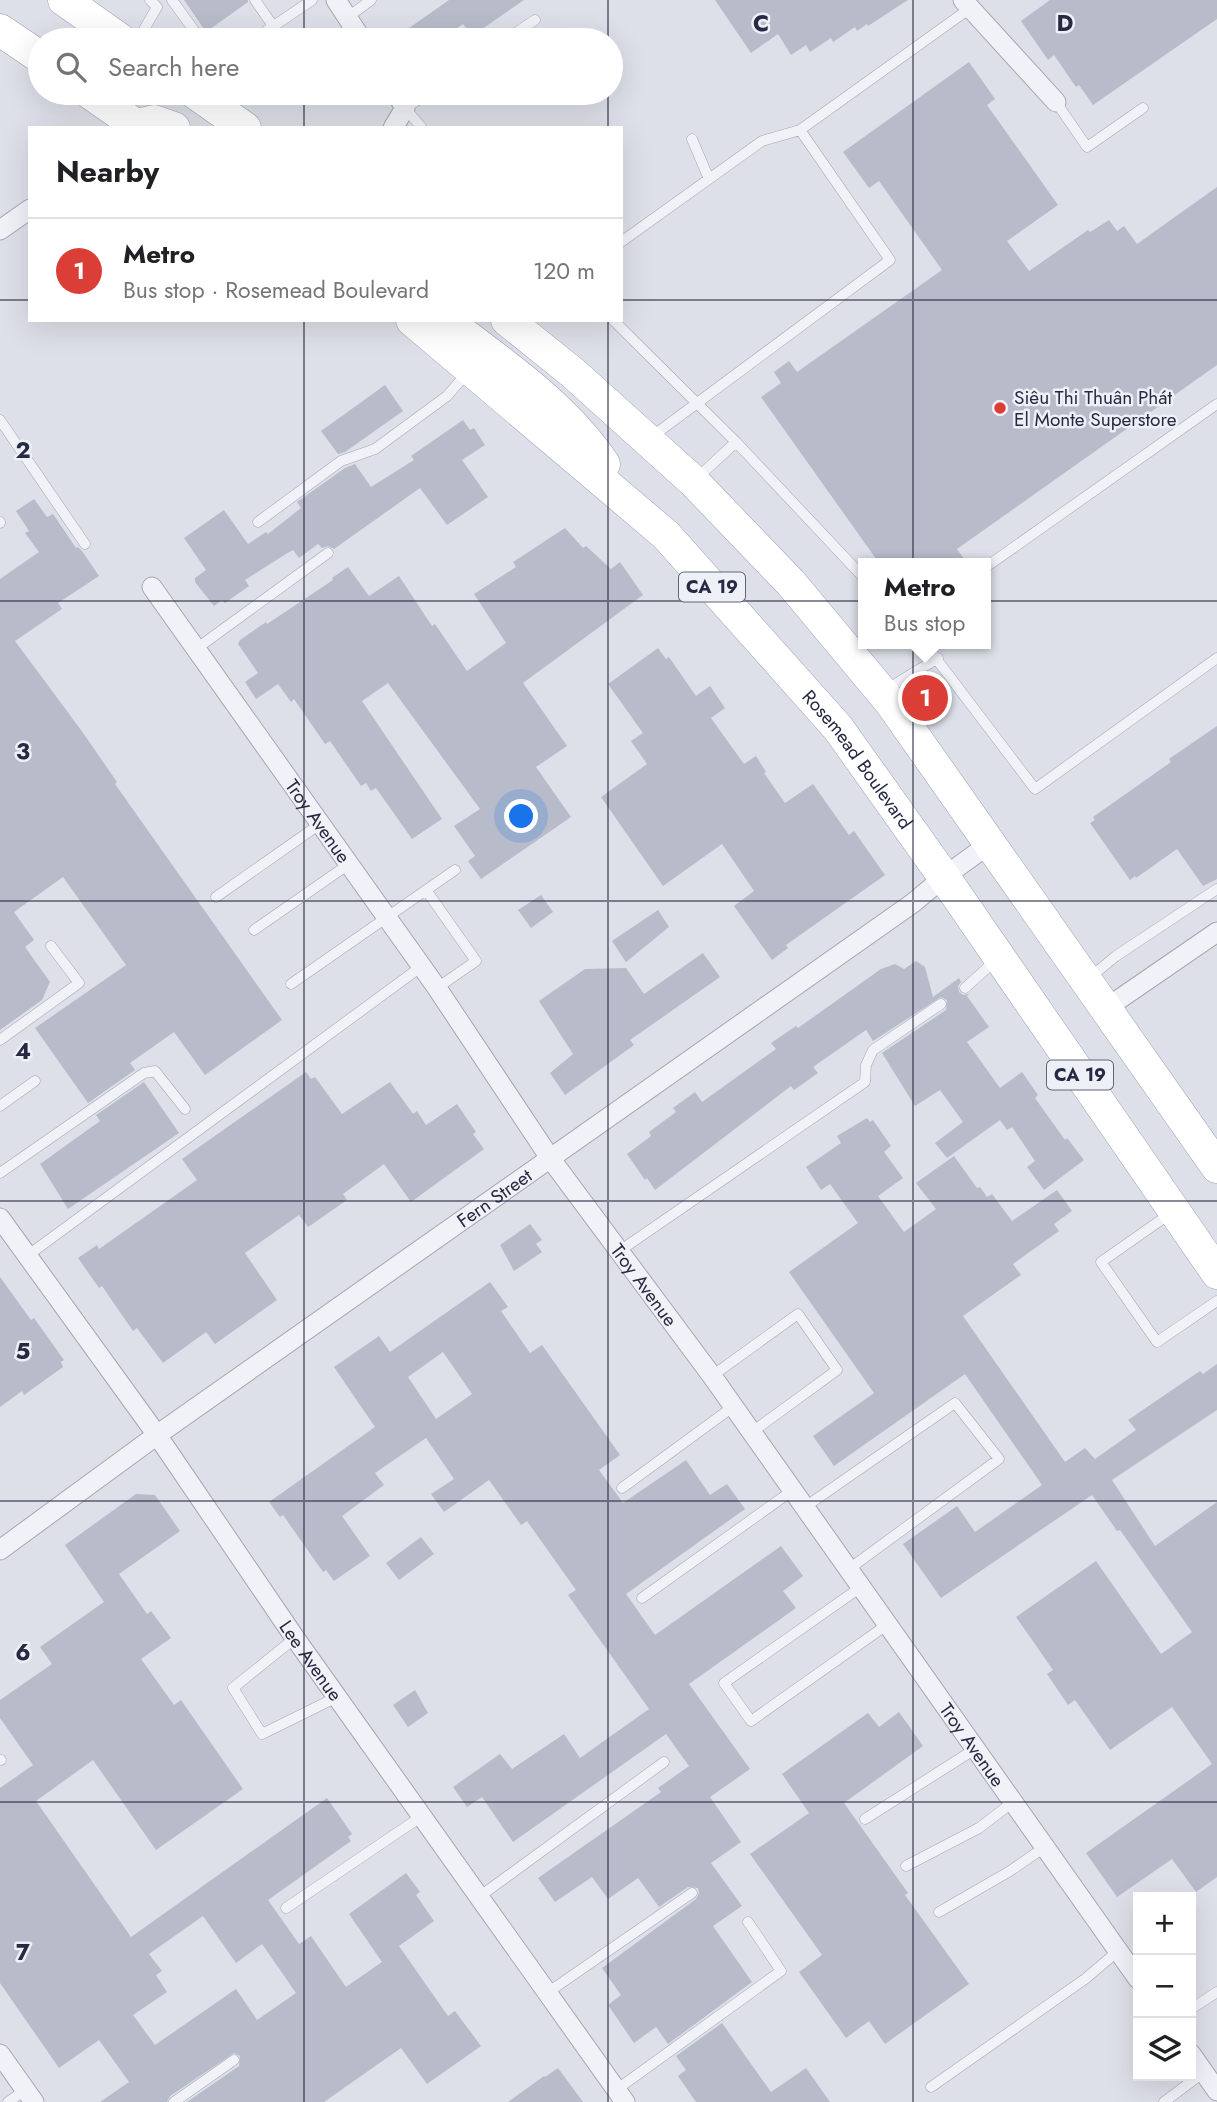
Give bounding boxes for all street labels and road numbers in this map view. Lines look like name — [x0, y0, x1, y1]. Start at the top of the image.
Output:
road number: CA 19 — [679, 572, 745, 602]
street label: Rosemead Boulevard — [796, 684, 919, 835]
street label: Troy Avenue — [279, 774, 357, 869]
road number: CA 19 — [1047, 1060, 1113, 1090]
street label: Fern Street — [451, 1162, 538, 1234]
street label: Troy Avenue — [604, 1238, 684, 1332]
street label: Lee Avenue — [273, 1615, 349, 1707]
street label: Troy Avenue — [933, 1698, 1011, 1792]

